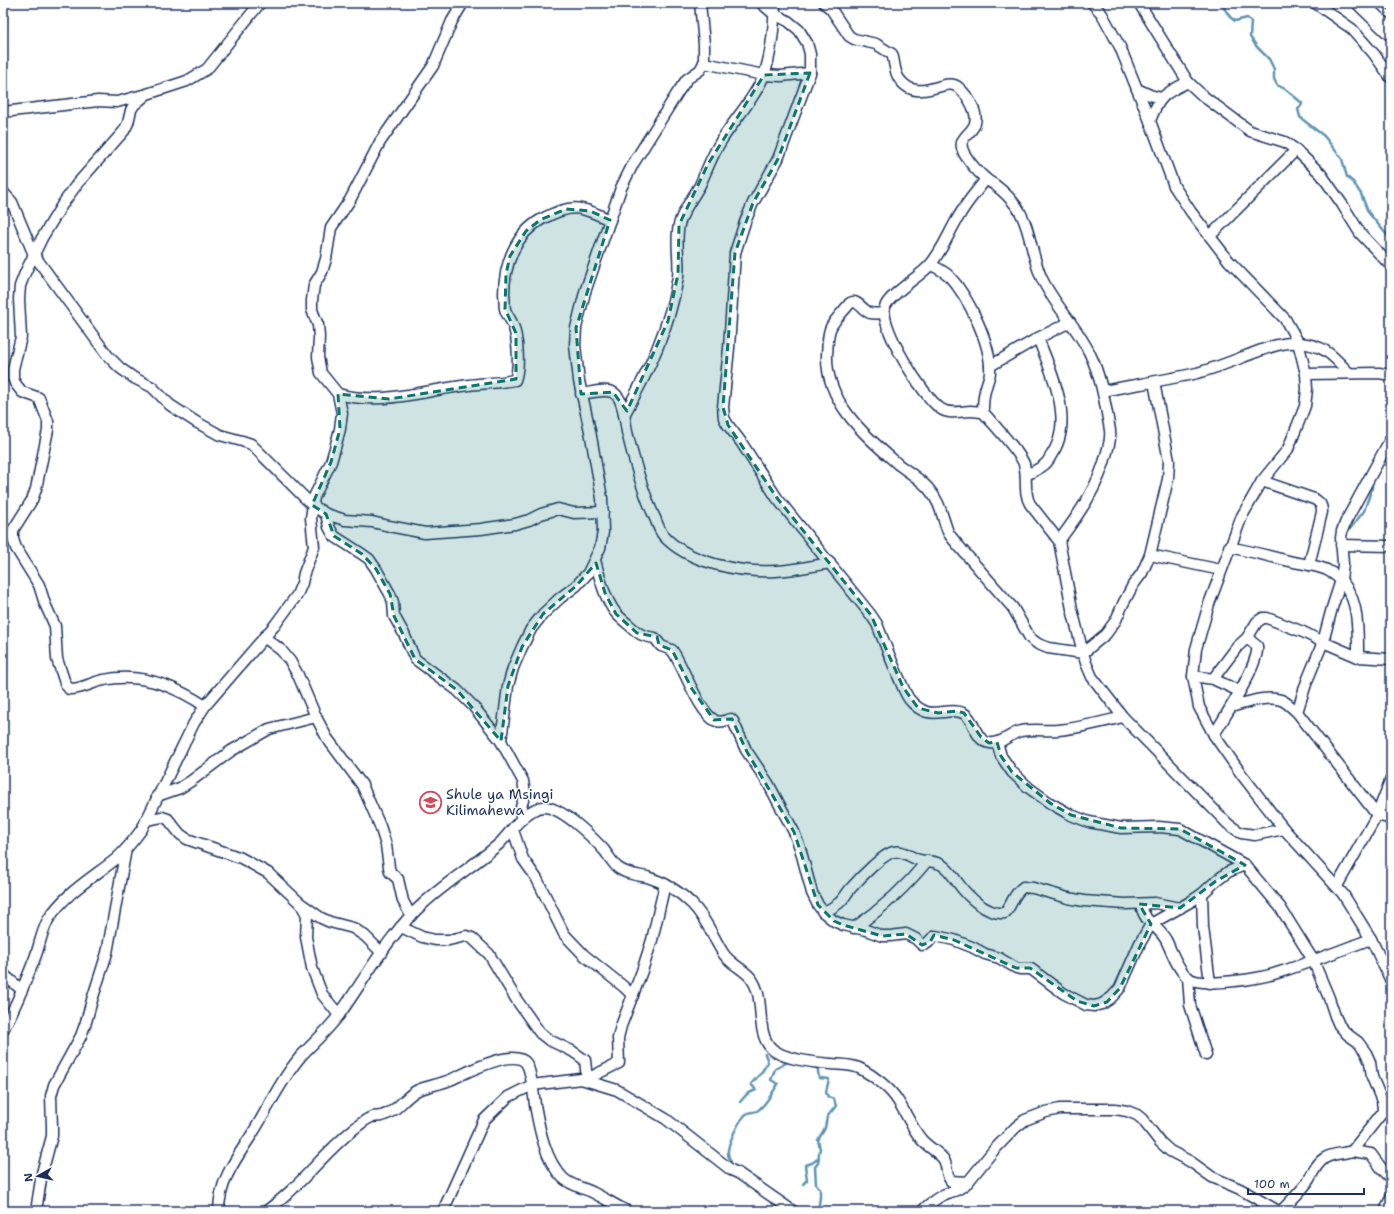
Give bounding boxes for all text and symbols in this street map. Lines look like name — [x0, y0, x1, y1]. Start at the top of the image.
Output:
place label: Shule ya Msingi Kilimahewa — [446, 785, 553, 819]
school or university icon: Shule ya Msingi Kilimahewa — [418, 789, 444, 815]
north arrow — [18, 1156, 58, 1196]
scale bar — [1248, 1170, 1364, 1196]
text: N — [21, 1172, 37, 1183]
text: 100 m — [1254, 1176, 1290, 1192]

